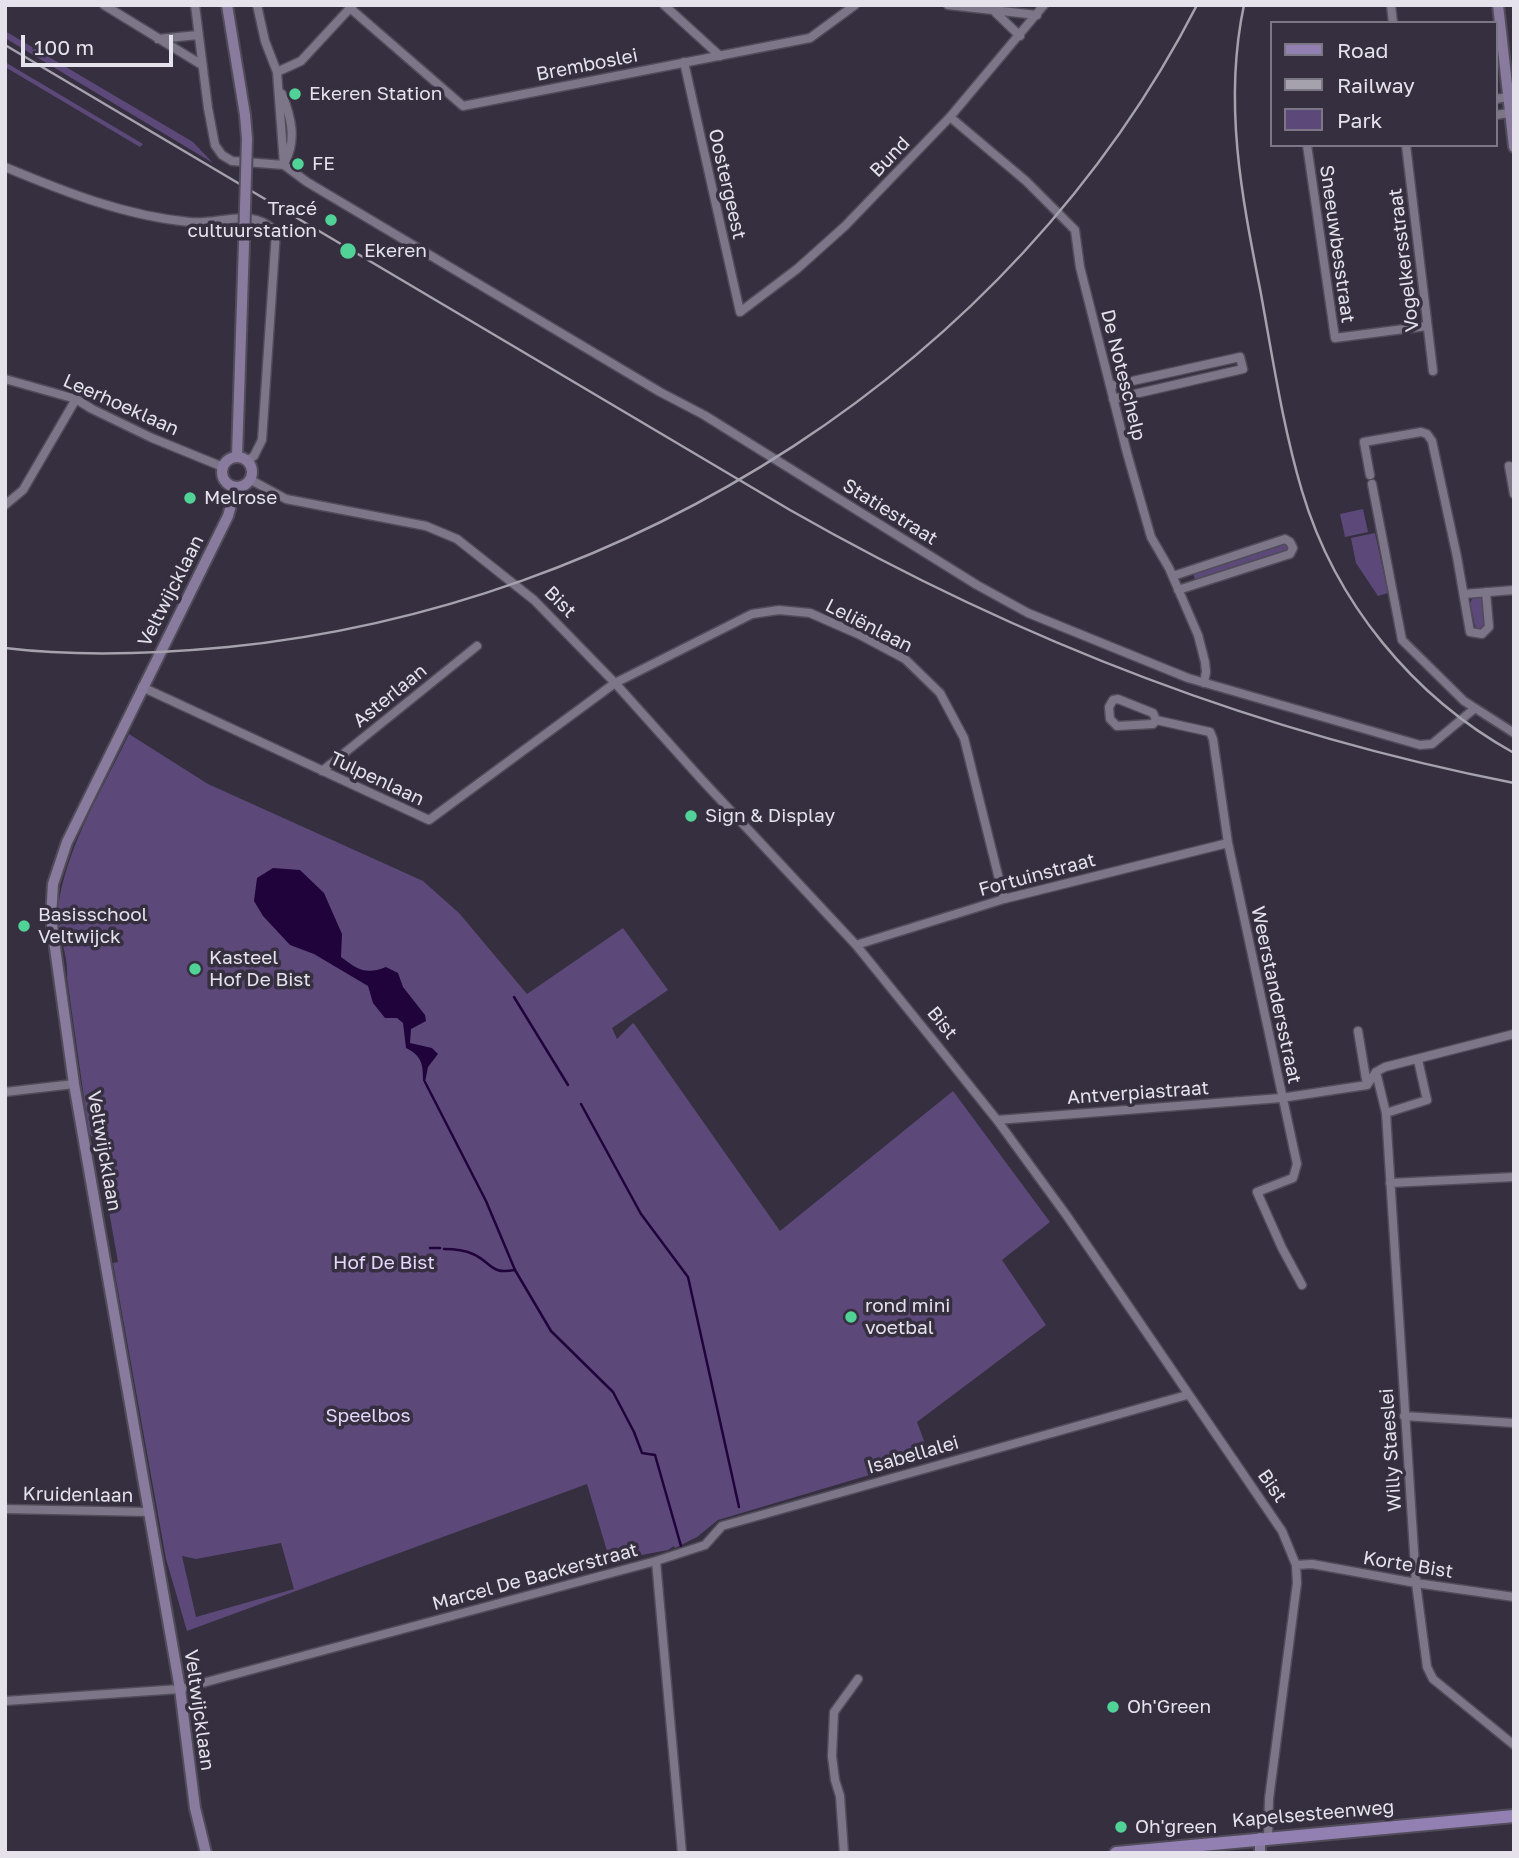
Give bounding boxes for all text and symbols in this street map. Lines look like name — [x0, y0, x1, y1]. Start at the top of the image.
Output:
scale bar — [24, 21, 177, 65]
legend — [1270, 21, 1498, 147]
text: 100 m — [34, 34, 94, 60]
text: Road — [1337, 37, 1388, 63]
street label: Bremboslei — [534, 44, 640, 86]
text: Railway — [1337, 72, 1415, 98]
place label: Ekeren Station — [309, 83, 442, 105]
marker: Ekeren Station — [287, 86, 303, 102]
text: Park — [1337, 107, 1382, 133]
street label: Oostergeest — [703, 126, 751, 242]
street label: Bund — [865, 132, 915, 182]
place label: FE — [312, 153, 335, 175]
marker: FE — [290, 156, 306, 172]
street label: Sneeuwbesstraat — [1315, 164, 1359, 324]
street label: Vogelkersstraat — [1384, 187, 1424, 333]
place label: Tracé cultuurstation — [187, 198, 317, 242]
marker: Tracé cultuurstation — [323, 212, 339, 228]
place label: Ekeren — [364, 240, 427, 262]
marker: Ekeren — [338, 241, 358, 261]
street label: De Noteschelp — [1096, 307, 1150, 443]
street label: Leerhoeklaan — [60, 369, 182, 441]
street label: Statiestraat — [838, 474, 942, 550]
place label: Melrose — [204, 487, 277, 509]
marker: Melrose — [182, 490, 198, 506]
street label: Veltwijcklaan — [133, 531, 209, 651]
street label: Bist — [539, 581, 581, 623]
street label: Leliënlaan — [822, 594, 916, 658]
street label: Asterlaan — [349, 659, 431, 733]
street label: Tulpenlaan — [326, 747, 428, 811]
place label: Sign & Display — [705, 805, 835, 827]
marker: Sign & Display — [683, 808, 699, 824]
street label: Fortuinstraat — [976, 848, 1098, 902]
place label: Basisschool Veltwijck — [38, 904, 148, 948]
street label: Weerstandersstraat — [1246, 904, 1306, 1086]
marker: Basisschool Veltwijck — [16, 918, 32, 934]
place label: Kasteel Hof De Bist — [209, 947, 311, 991]
marker: Kasteel Hof De Bist — [187, 961, 203, 977]
street label: Bist — [922, 1002, 962, 1044]
street label: Antverpiastraat — [1066, 1077, 1210, 1109]
street label: Veltwijcklaan — [82, 1089, 126, 1213]
park label: Hof De Bist — [333, 1252, 435, 1274]
place label: rond mini voetbal — [865, 1295, 950, 1339]
marker: rond mini voetbal — [843, 1309, 859, 1325]
street label: Willy Staeslei — [1375, 1388, 1407, 1512]
park label: Speelbos — [325, 1405, 411, 1427]
street label: Isabellalei — [864, 1431, 962, 1479]
street label: Bist — [1252, 1465, 1292, 1507]
street label: Kruidenlaan — [22, 1483, 134, 1507]
street label: Marcel De Backerstraat — [430, 1539, 640, 1615]
street label: Korte Bist — [1361, 1547, 1455, 1583]
street label: Veltwijcklaan — [179, 1648, 219, 1772]
place label: Oh'Green — [1127, 1696, 1211, 1718]
marker: Oh'Green — [1105, 1699, 1121, 1715]
street label: Kapelsesteenweg — [1231, 1796, 1395, 1832]
place label: Oh'green — [1135, 1816, 1217, 1838]
marker: Oh'green — [1113, 1819, 1129, 1835]

